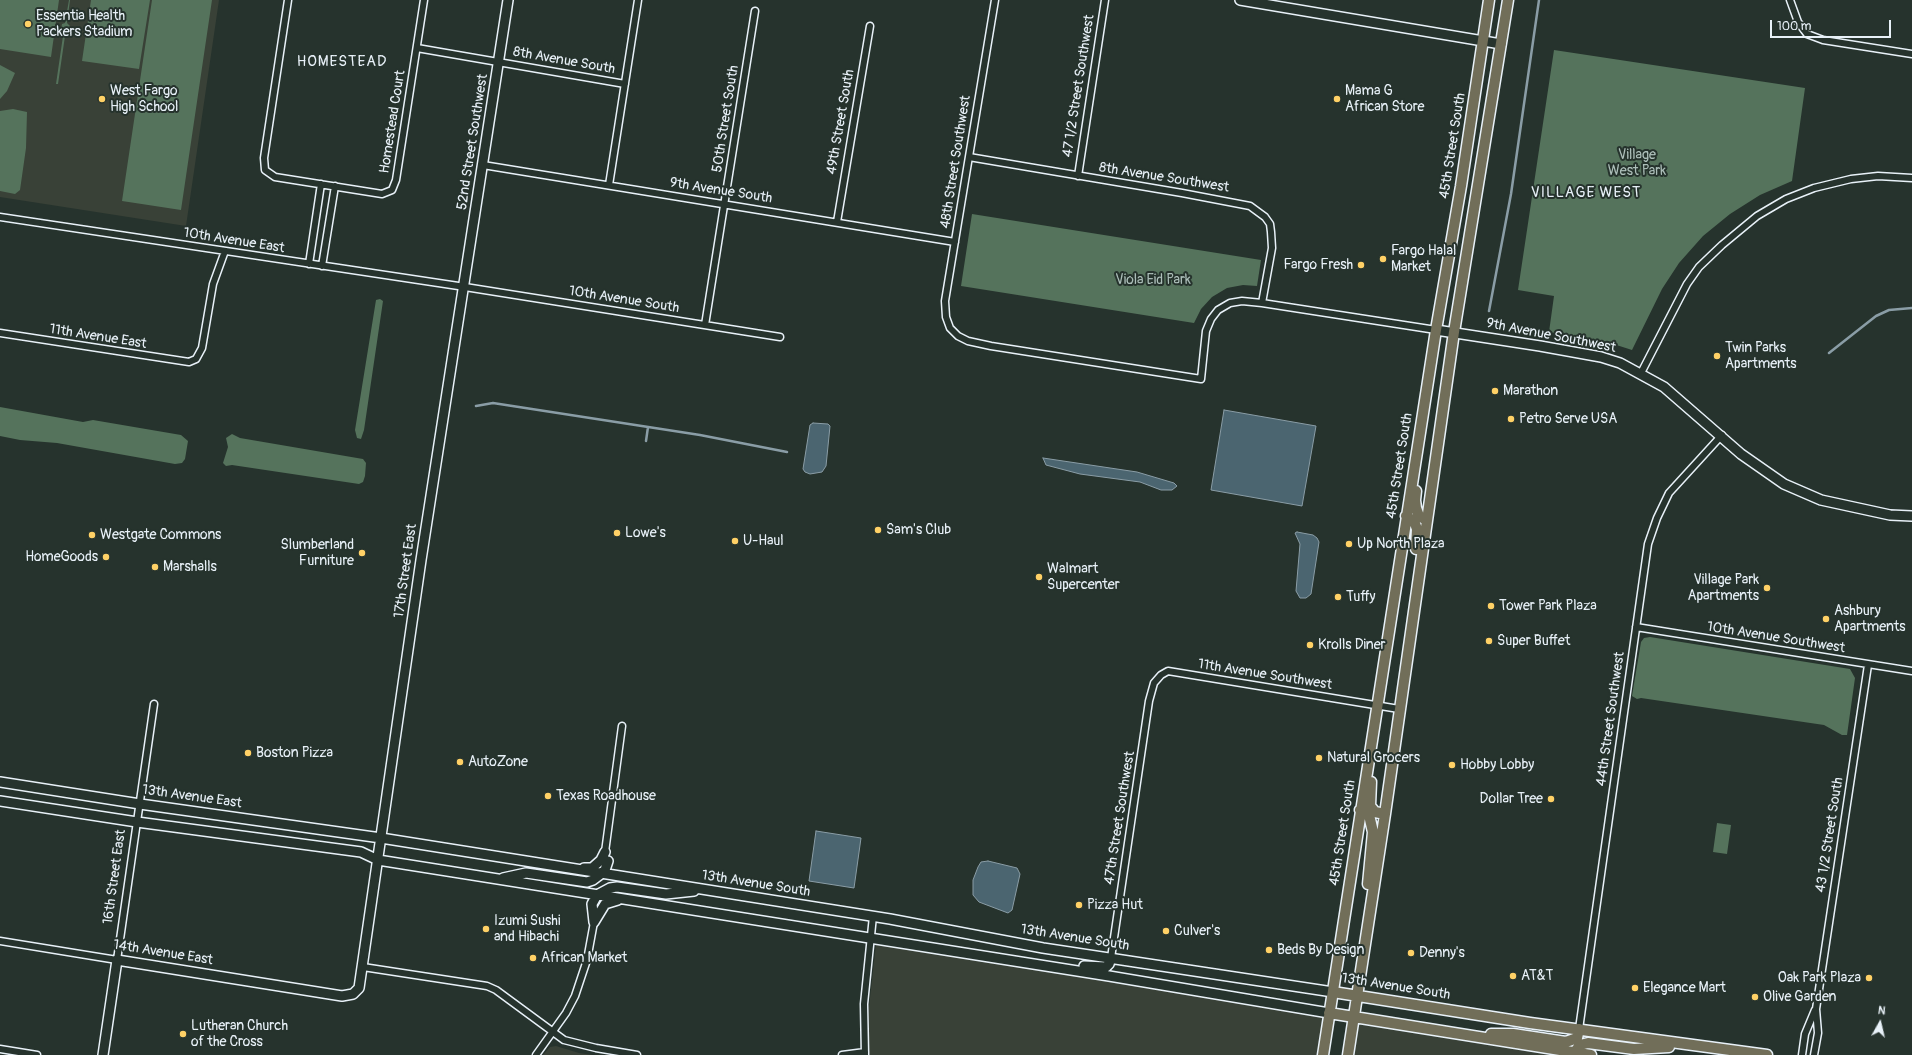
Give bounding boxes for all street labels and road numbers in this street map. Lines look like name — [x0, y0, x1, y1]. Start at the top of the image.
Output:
street label: 47 1/2 Street Southwest — [1059, 14, 1099, 158]
street label: 8th Avenue South — [512, 44, 616, 78]
street label: 50th Street South — [709, 64, 743, 174]
street label: 49th Street South — [823, 68, 859, 176]
street label: Homestead Court — [377, 69, 409, 175]
street label: 52nd Street Southwest — [454, 73, 492, 211]
street label: 45th Street South — [1436, 92, 1470, 200]
street label: 48th Street Southwest — [937, 94, 975, 230]
street label: 8th Avenue Southwest — [1098, 159, 1230, 197]
street label: 9th Avenue South — [669, 175, 773, 207]
street label: 10th Avenue East — [182, 225, 286, 257]
street label: 10th Avenue South — [568, 283, 680, 317]
street label: 9th Avenue Southwest — [1485, 315, 1617, 357]
street label: 11th Avenue East — [48, 321, 148, 353]
street label: 45th Street South — [1383, 412, 1417, 520]
street label: 17th Street East — [391, 523, 421, 619]
street label: 10th Avenue Southwest — [1706, 619, 1846, 657]
street label: 44th Street Southwest — [1593, 651, 1629, 787]
street label: 11th Avenue Southwest — [1197, 656, 1333, 694]
street label: 47th Street Southwest — [1101, 750, 1139, 886]
street label: 43 1/2 Street South — [1813, 776, 1847, 894]
street label: 45th Street South — [1326, 779, 1360, 887]
street label: 13th Avenue East — [141, 782, 243, 812]
street label: 16th Street East — [100, 829, 130, 925]
street label: 13th Avenue South — [701, 867, 811, 901]
street label: 13th Avenue South — [1020, 921, 1130, 955]
street label: 14th Avenue East — [112, 937, 214, 969]
street label: 13th Avenue South — [1341, 970, 1451, 1004]

